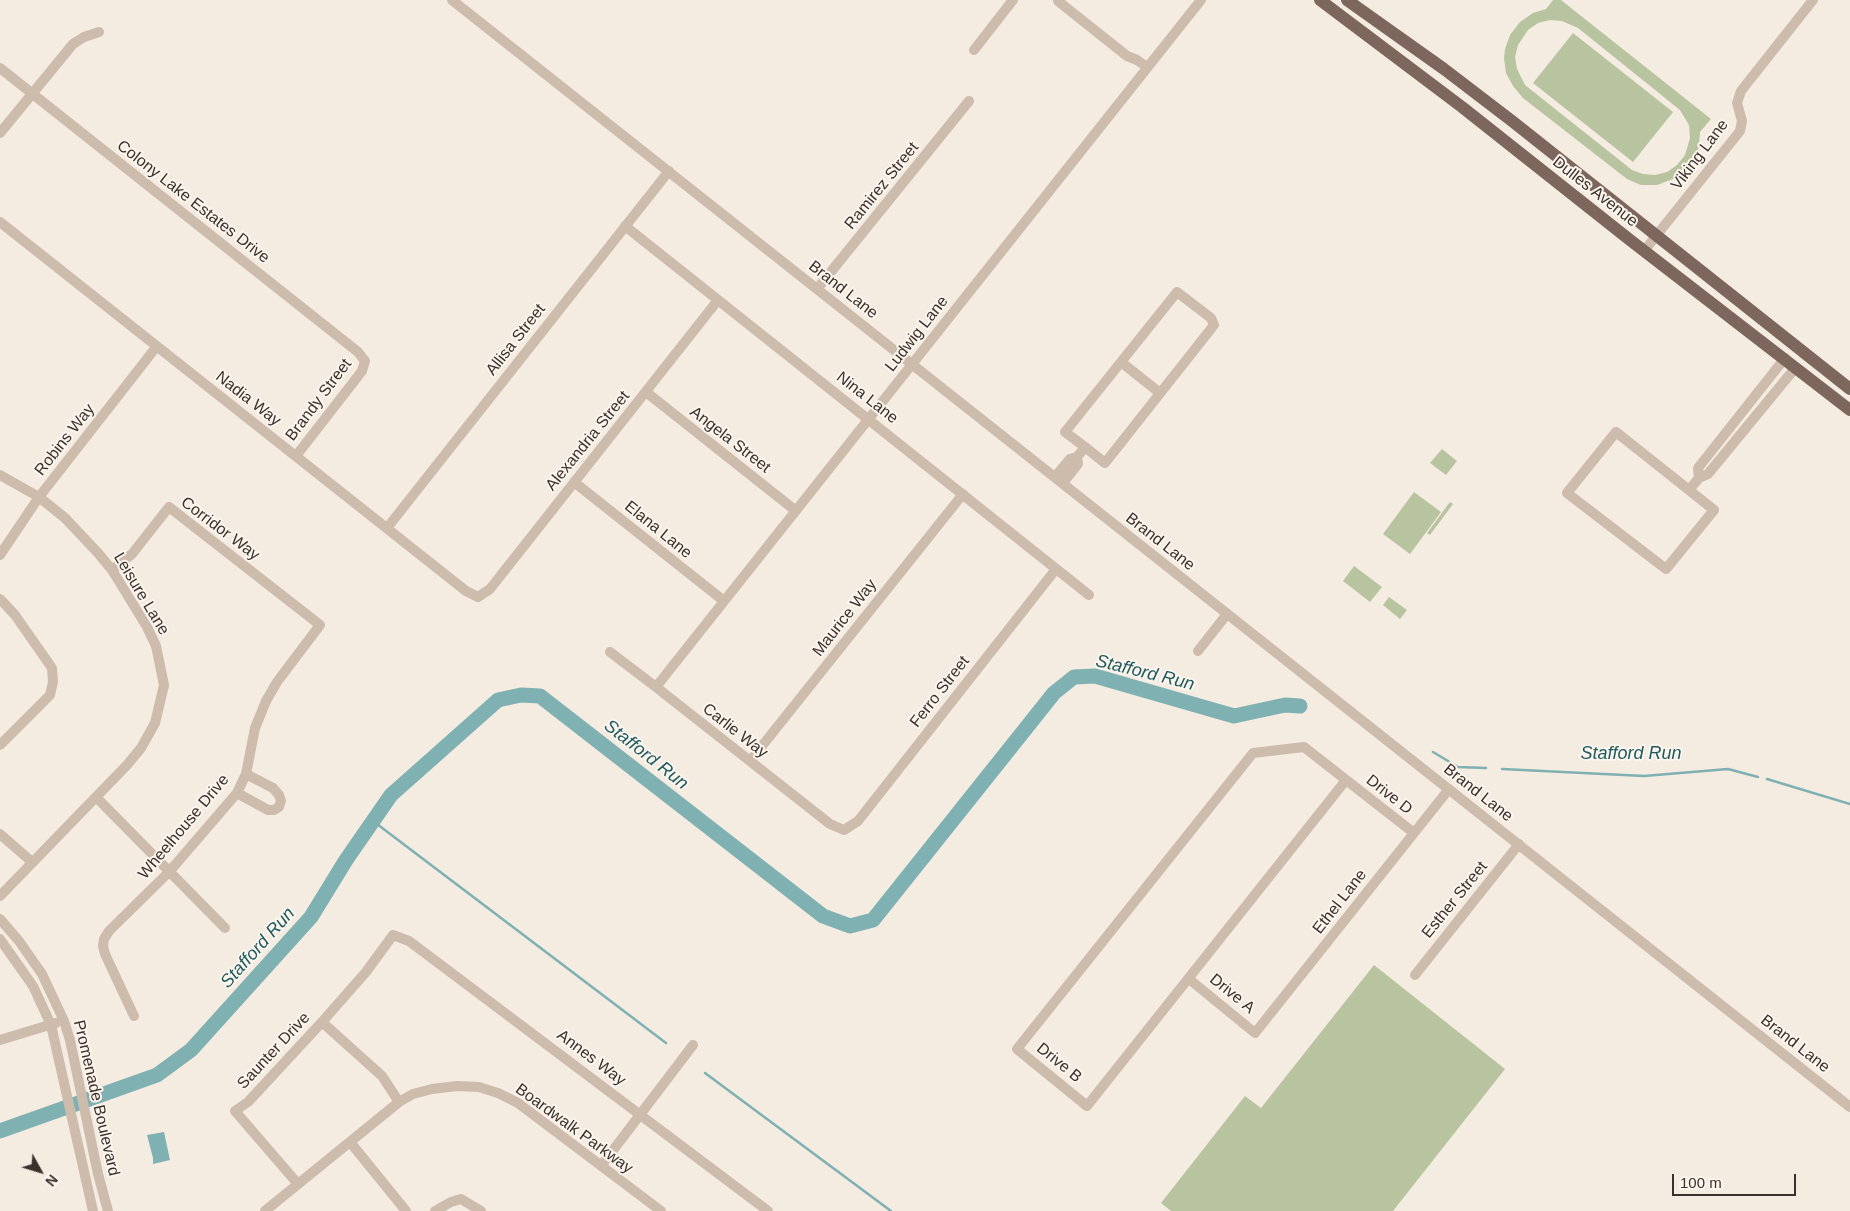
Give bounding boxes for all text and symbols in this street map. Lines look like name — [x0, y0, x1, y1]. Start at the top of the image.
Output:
street label: Viking Lane — [1667, 116, 1733, 194]
street label: Colony Lake Estates Drive — [113, 136, 273, 268]
street label: Ramirez Street — [841, 138, 923, 234]
street label: Dulles Avenue — [1549, 153, 1641, 231]
street label: Brand Lane — [804, 257, 882, 323]
street label: Ludwig Lane — [882, 292, 952, 376]
street label: Allisa Street — [482, 300, 550, 380]
street label: Brandy Street — [282, 355, 356, 445]
street label: Nadia Way — [211, 368, 285, 430]
street label: Nina Lane — [832, 368, 902, 428]
street label: Alexandria Street — [542, 387, 634, 495]
street label: Robins Way — [31, 400, 99, 480]
street label: Angela Street — [686, 403, 774, 477]
street label: Corridor Way — [177, 493, 263, 565]
street label: Elana Lane — [620, 497, 696, 563]
street label: Brand Lane — [1121, 509, 1199, 575]
street label: Leisure Lane — [109, 549, 173, 639]
street label: Maurice Way — [809, 576, 881, 660]
water label: Stafford Run — [1093, 650, 1197, 696]
street label: Ferro Street — [906, 652, 974, 732]
street label: Carlie Way — [698, 700, 772, 762]
water label: Stafford Run — [600, 715, 692, 795]
water label: Stafford Run — [1580, 743, 1682, 765]
street label: Brand Lane — [1439, 760, 1517, 826]
street label: Wheelhouse Drive — [135, 771, 233, 883]
street label: Drive D — [1362, 771, 1416, 819]
street label: Esther Street — [1418, 858, 1492, 942]
street label: Ethel Lane — [1309, 866, 1371, 938]
water label: Stafford Run — [216, 903, 300, 993]
street label: Drive A — [1206, 970, 1258, 1018]
street label: Saunter Drive — [234, 1009, 314, 1093]
street label: Brand Lane — [1756, 1011, 1834, 1077]
street label: Promenade Boulevard — [69, 1018, 123, 1178]
street label: Annes Way — [553, 1026, 629, 1090]
street label: Drive B — [1033, 1039, 1085, 1087]
street label: Boardwalk Parkway — [512, 1080, 636, 1178]
north arrow — [15, 1146, 65, 1196]
scale bar — [1675, 1164, 1799, 1196]
text: N — [42, 1171, 61, 1189]
text: 100 m — [1680, 1174, 1722, 1191]

